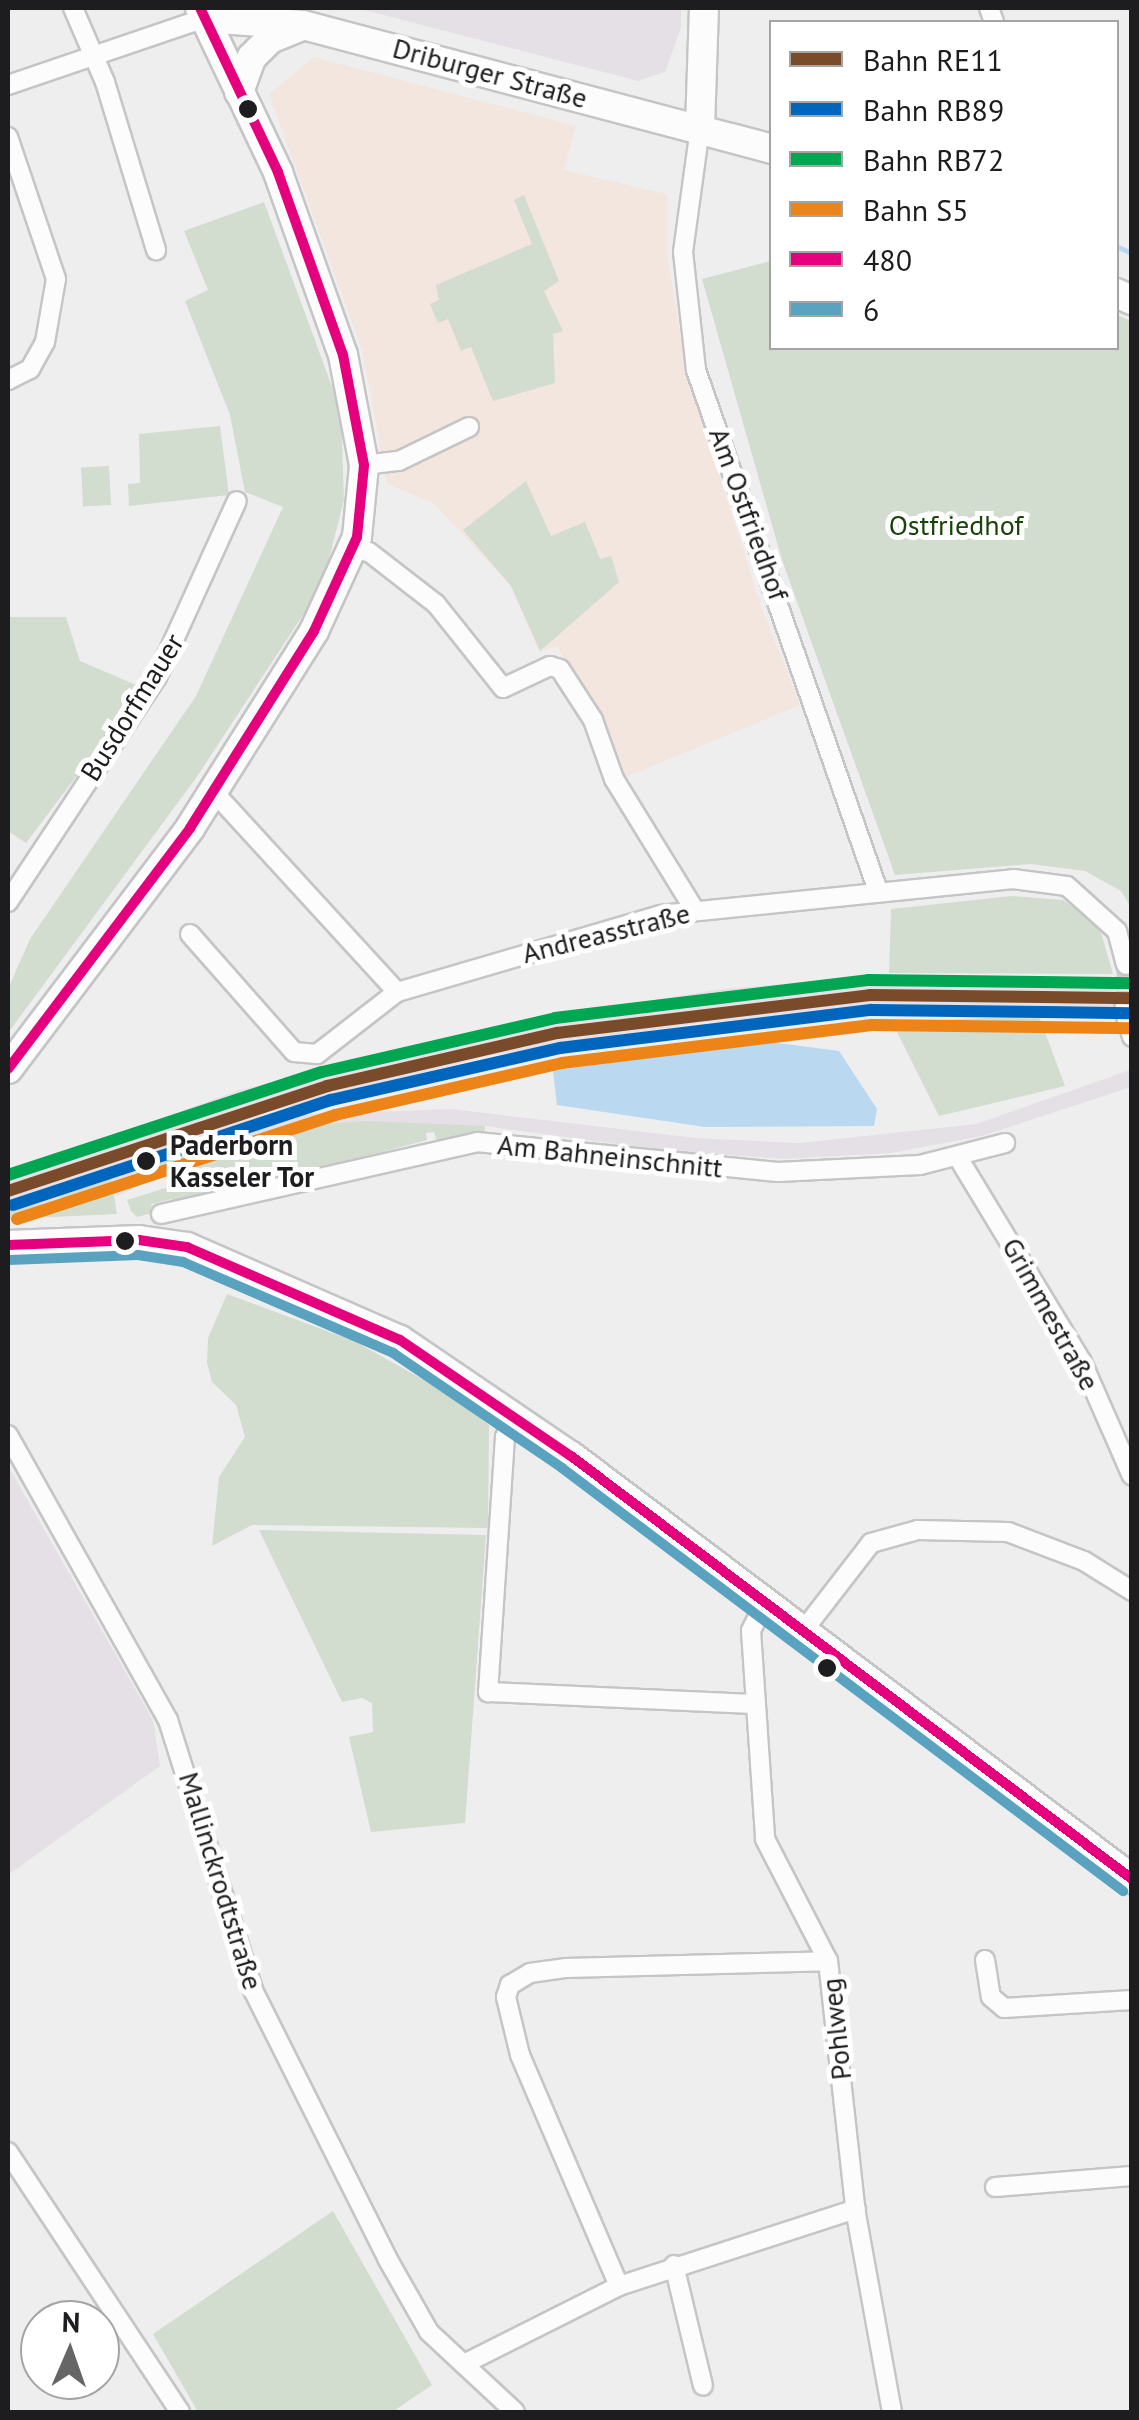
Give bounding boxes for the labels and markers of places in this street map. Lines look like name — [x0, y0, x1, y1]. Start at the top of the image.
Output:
unlabelled marker — [238, 99, 258, 119]
place label: Paderborn Kasseler Tor — [170, 1128, 315, 1194]
marker: Paderborn Kasseler Tor — [131, 1146, 161, 1176]
unlabelled marker — [115, 1231, 135, 1251]
unlabelled marker — [817, 1658, 837, 1678]

